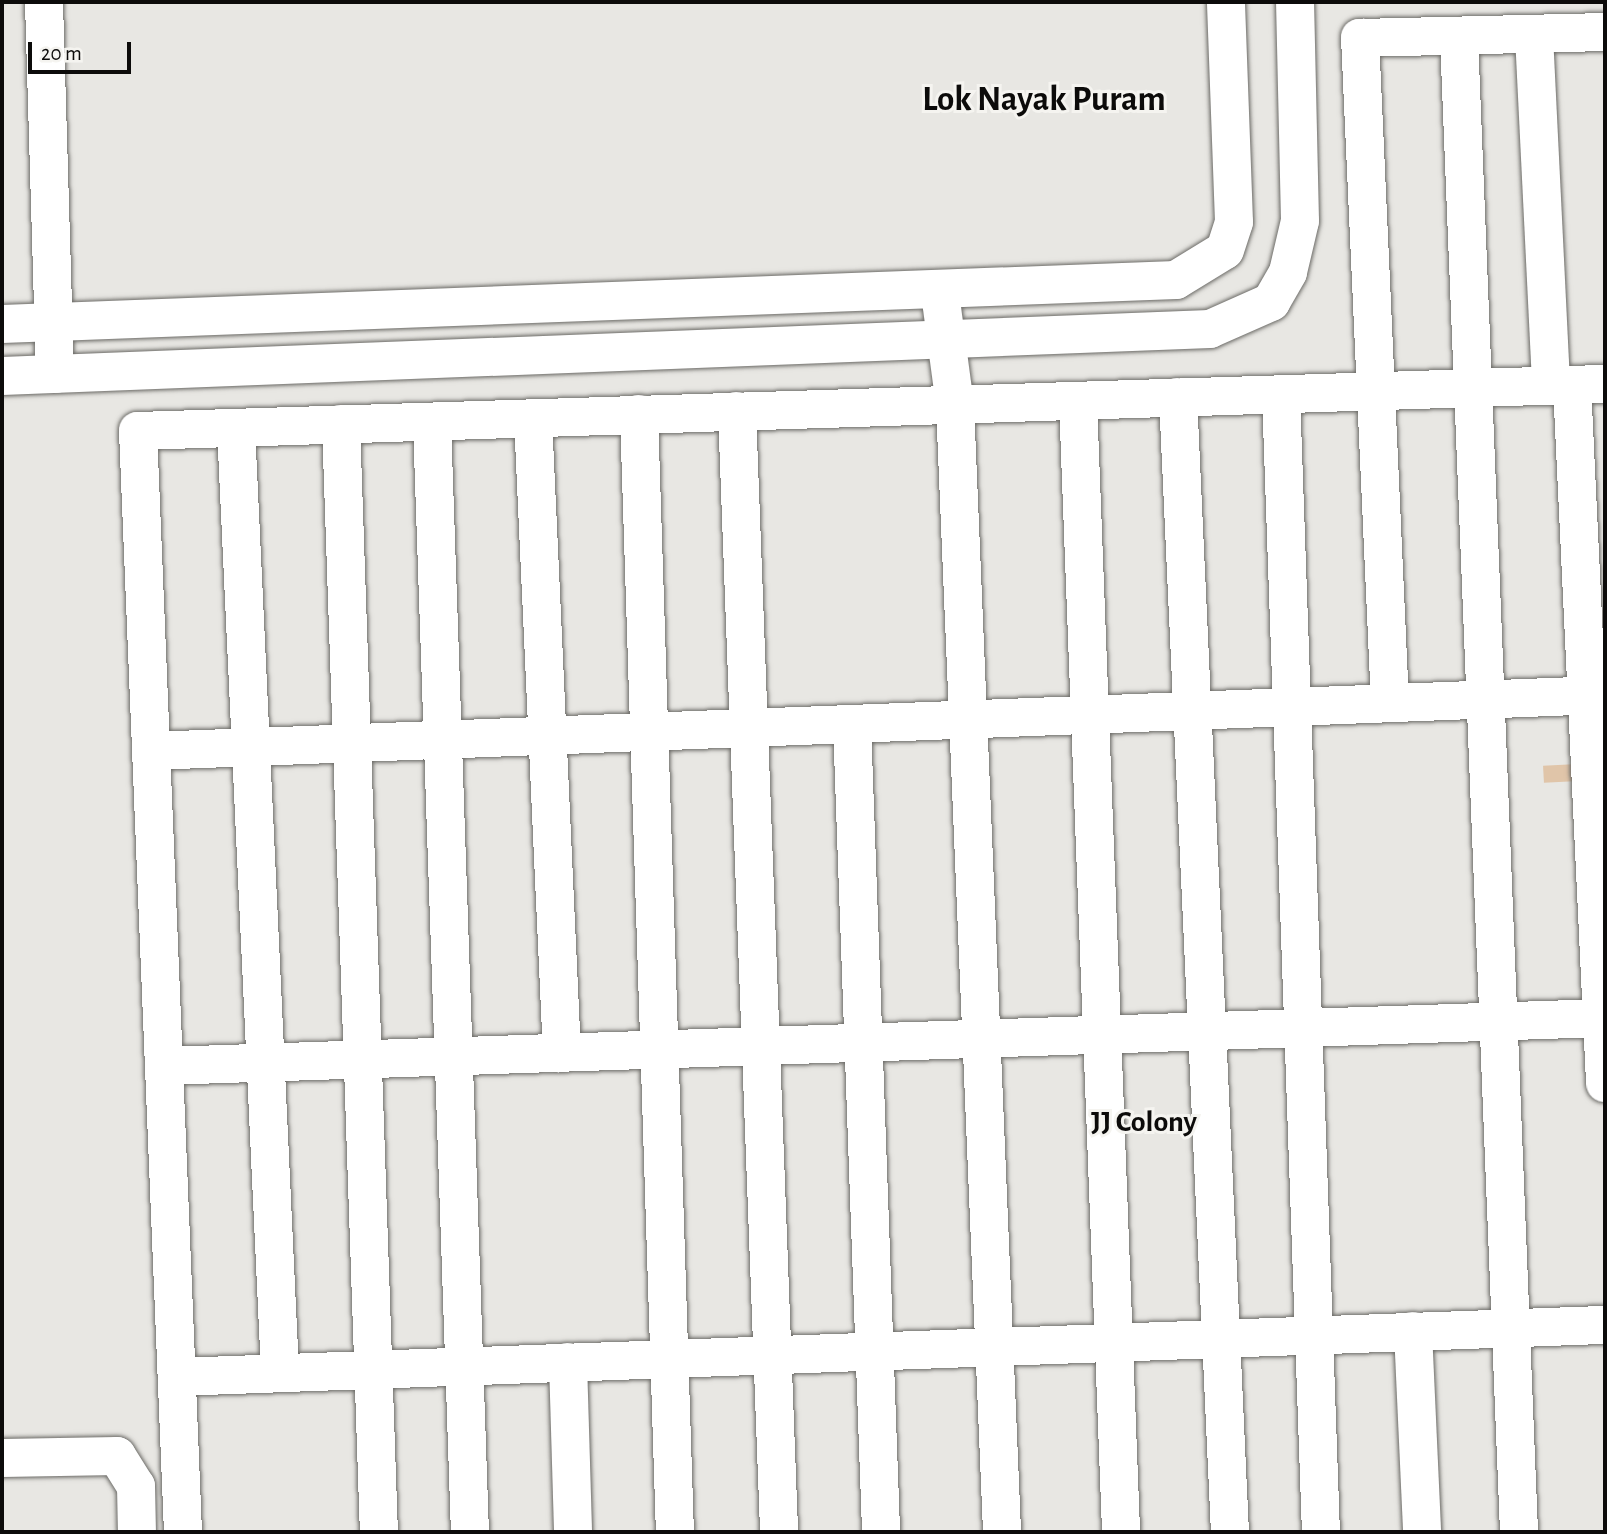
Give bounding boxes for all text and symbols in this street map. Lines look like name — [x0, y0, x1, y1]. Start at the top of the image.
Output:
scale bar — [32, 28, 135, 72]
text: 20 m — [41, 43, 82, 64]
district label: Lok Nayak Puram — [922, 79, 1166, 121]
district label: JJ Colony — [1091, 1104, 1197, 1140]

